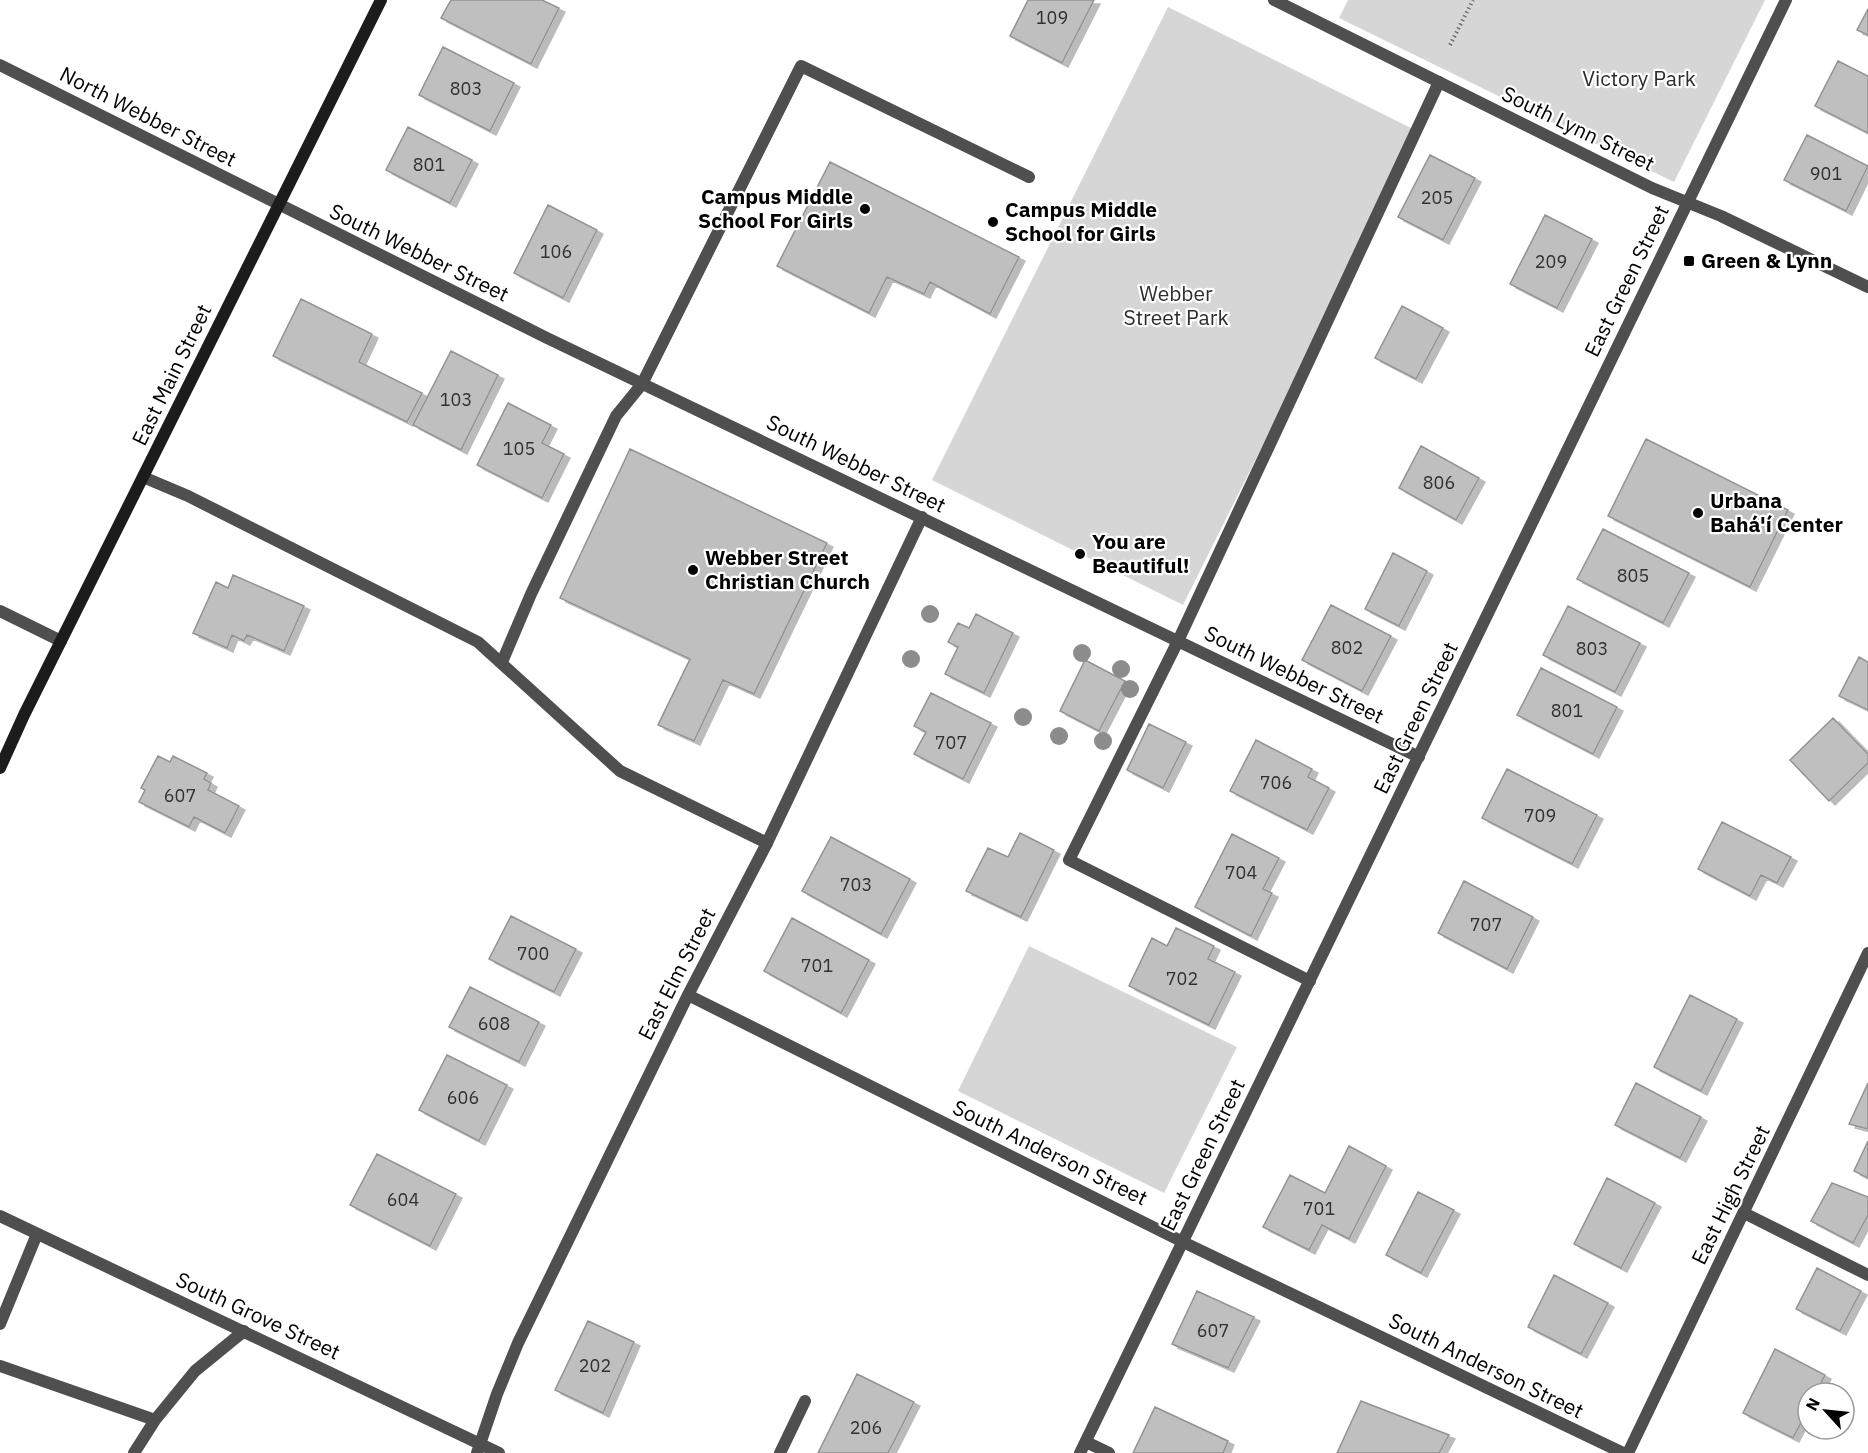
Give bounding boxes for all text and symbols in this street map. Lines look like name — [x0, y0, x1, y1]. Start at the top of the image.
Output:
house number: 109 — [1036, 6, 1068, 29]
street label: North Webber Street — [55, 59, 242, 173]
park label: Victory Park — [1582, 64, 1696, 92]
house number: 803 — [450, 77, 482, 100]
street label: South Lynn Street — [1497, 79, 1659, 177]
house number: 801 — [413, 153, 445, 176]
house number: 901 — [1810, 162, 1842, 185]
place label: Campus Middle School For Girls — [698, 182, 853, 234]
house number: 205 — [1421, 186, 1453, 209]
place label: Campus Middle School for Girls — [1005, 195, 1157, 247]
street label: South Webber Street — [325, 197, 514, 308]
street label: East Green Street — [1577, 200, 1675, 361]
marker: Campus Middle School For Girls — [858, 202, 872, 216]
marker: Campus Middle School for Girls — [986, 215, 1000, 229]
house number: 106 — [540, 240, 572, 263]
place label: Green & Lynn — [1701, 246, 1832, 274]
house number: 209 — [1535, 250, 1567, 273]
marker: Green & Lynn — [1682, 254, 1696, 268]
park label: Webber Street Park — [1123, 279, 1229, 331]
street label: East Main Street — [125, 299, 217, 450]
house number: 103 — [440, 388, 472, 411]
street label: South Webber Street — [762, 408, 951, 519]
house number: 105 — [503, 437, 535, 460]
house number: 806 — [1423, 471, 1455, 494]
place label: Urbana Bahá'í Center — [1710, 486, 1843, 538]
marker: Urbana Bahá'í Center — [1691, 506, 1705, 520]
place label: You are Beautiful! — [1092, 527, 1190, 579]
place label: Webber Street Christian Church — [705, 543, 870, 595]
marker: You are Beautiful! — [1073, 547, 1087, 561]
marker: Webber Street Christian Church — [686, 563, 700, 577]
house number: 805 — [1617, 564, 1649, 587]
street label: South Webber Street — [1200, 619, 1389, 730]
house number: 802 — [1331, 636, 1363, 659]
street label: East Green Street — [1366, 637, 1464, 798]
house number: 803 — [1576, 637, 1608, 660]
house number: 801 — [1551, 699, 1583, 722]
house number: 707 — [935, 731, 967, 754]
house number: 706 — [1260, 771, 1292, 794]
house number: 607 — [164, 784, 196, 807]
house number: 709 — [1524, 804, 1556, 827]
house number: 704 — [1225, 861, 1257, 884]
house number: 703 — [840, 873, 872, 896]
street label: East Elm Street — [631, 903, 721, 1044]
house number: 707 — [1470, 913, 1502, 936]
house number: 700 — [517, 942, 549, 965]
house number: 701 — [801, 954, 833, 977]
house number: 702 — [1166, 967, 1198, 990]
house number: 608 — [478, 1012, 510, 1035]
street label: East Green Street — [1153, 1074, 1251, 1235]
house number: 606 — [447, 1086, 479, 1109]
street label: South Anderson Street — [948, 1093, 1152, 1211]
street label: East High Street — [1684, 1120, 1776, 1269]
house number: 604 — [387, 1188, 419, 1211]
house number: 701 — [1303, 1197, 1335, 1220]
street label: South Grove Street — [172, 1265, 345, 1365]
street label: South Anderson Street — [1384, 1306, 1588, 1424]
house number: 607 — [1197, 1319, 1229, 1342]
house number: 202 — [579, 1354, 611, 1377]
north arrow — [1796, 1381, 1856, 1441]
text: N — [1801, 1394, 1824, 1414]
house number: 206 — [850, 1416, 882, 1439]

